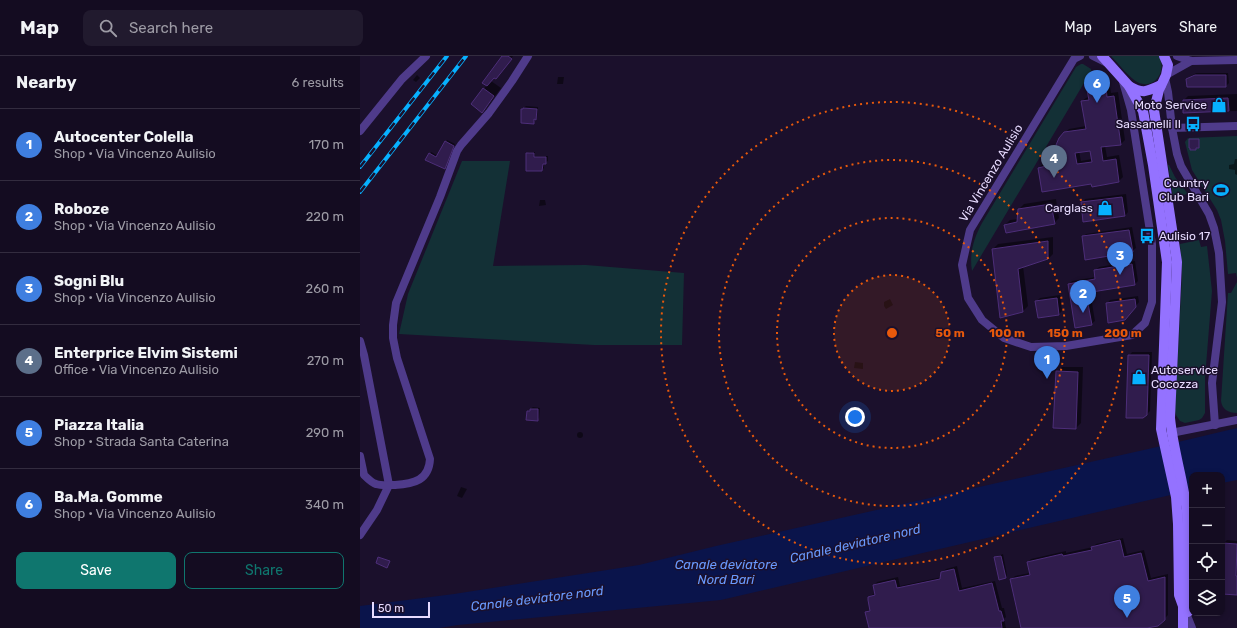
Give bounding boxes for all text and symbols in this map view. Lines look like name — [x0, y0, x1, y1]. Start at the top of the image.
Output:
search box — [83, 10, 363, 46]
text: Map — [20, 16, 59, 39]
icon: search — [97, 17, 119, 39]
text: Search here — [129, 19, 213, 37]
text: Map — [1065, 19, 1092, 36]
text: Layers — [1114, 19, 1157, 36]
text: Share — [1179, 19, 1217, 36]
pin: 6 — [1084, 70, 1110, 103]
text: Nearby — [16, 72, 77, 92]
text: 6 results — [292, 75, 344, 90]
shop icon: Moto Service — [1210, 96, 1228, 114]
place label: Moto Service — [1134, 98, 1207, 112]
bus stop icon: Sassanelli II — [1184, 115, 1202, 133]
place label: Sassanelli II — [1116, 117, 1181, 131]
street label: Via Vincenzo Aulisio — [956, 122, 1026, 224]
text: Autocenter Colella — [54, 128, 194, 146]
text: 1 — [26, 137, 32, 152]
text: 170 m — [309, 137, 344, 152]
pin: 4 — [1041, 145, 1067, 178]
text: Shop · Via Vincenzo Aulisio — [54, 146, 216, 161]
place label: Country Club Bari — [1159, 176, 1209, 204]
sports icon: Country Club Bari — [1212, 181, 1230, 199]
shop icon: Carglass — [1096, 199, 1114, 217]
text: Roboze — [54, 200, 109, 218]
place label: Carglass — [1045, 201, 1093, 215]
text: 2 — [25, 209, 33, 224]
text: 220 m — [306, 209, 344, 224]
text: Shop · Via Vincenzo Aulisio — [54, 218, 216, 233]
bus stop icon: Aulisio 17 — [1138, 227, 1156, 245]
place label: Aulisio 17 — [1159, 229, 1210, 243]
pin: 3 — [1107, 242, 1133, 275]
text: Sogni Blu — [54, 272, 124, 290]
pin: 2 — [1070, 280, 1096, 313]
text: 3 — [25, 281, 33, 296]
text: 260 m — [306, 281, 344, 296]
text: Shop · Via Vincenzo Aulisio — [54, 290, 216, 305]
centre of rings — [885, 326, 899, 340]
text: 50 m — [935, 326, 965, 340]
text: 100 m — [989, 326, 1025, 340]
text: 150 m — [1047, 326, 1083, 340]
text: 200 m — [1104, 326, 1142, 340]
text: Enterprice Elvim Sistemi — [54, 344, 238, 362]
pin: 1 — [1034, 346, 1060, 379]
text: 4 — [25, 353, 33, 368]
text: 270 m — [307, 353, 344, 368]
text: Office · Via Vincenzo Aulisio — [54, 362, 219, 377]
place label: Autoservice Cocozza — [1151, 363, 1218, 391]
shop icon: Autoservice Cocozza — [1130, 368, 1148, 386]
your location — [845, 407, 865, 427]
text: Piazza Italia — [54, 416, 144, 434]
text: 5 — [25, 425, 33, 440]
text: 290 m — [306, 425, 344, 440]
text: Shop · Strada Santa Caterina — [54, 434, 229, 449]
map controls — [1189, 472, 1225, 616]
button: + — [1189, 472, 1225, 508]
text: Ba.Ma. Gomme — [54, 488, 163, 506]
text: 6 — [25, 497, 33, 512]
text: 340 m — [305, 497, 344, 512]
text: Shop · Via Vincenzo Aulisio — [54, 506, 216, 521]
button: − — [1189, 508, 1225, 544]
water label: Canale deviatore nord — [788, 521, 922, 566]
button: locate — [1189, 544, 1225, 580]
button: Save — [16, 552, 176, 589]
button: Share — [184, 552, 344, 589]
water label: Canale deviatore Nord Bari — [675, 557, 777, 587]
button: layers — [1189, 580, 1225, 616]
water label: Canale deviatore nord — [470, 583, 605, 614]
pin: 5 — [1114, 585, 1140, 618]
scale bar — [372, 600, 430, 619]
text: 50 m — [378, 602, 404, 615]

